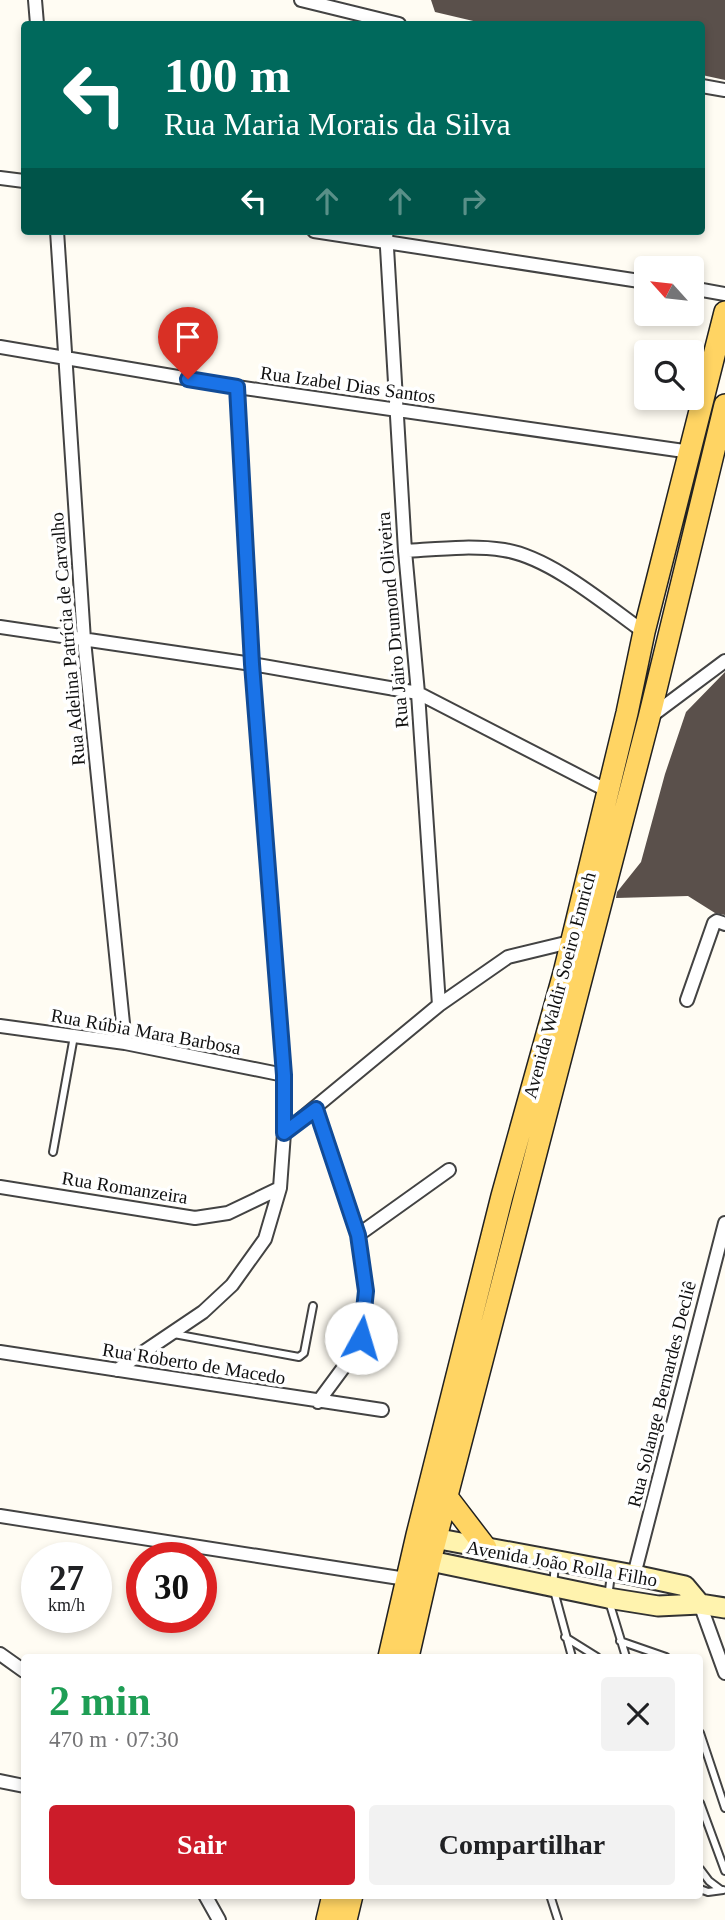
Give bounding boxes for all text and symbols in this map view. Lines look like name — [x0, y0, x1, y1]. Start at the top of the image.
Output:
text: 100 m — [164, 48, 291, 103]
icon: left — [49, 49, 140, 140]
text: Rua Maria Morais da Silva — [164, 106, 511, 142]
icon: left — [235, 182, 273, 220]
icon: ahead — [308, 182, 346, 220]
icon: ahead — [381, 182, 419, 220]
icon: right — [454, 182, 492, 220]
north arrow — [634, 256, 704, 326]
map controls — [634, 256, 704, 410]
pin — [158, 307, 218, 379]
icon: arrive — [169, 318, 207, 356]
button: search — [634, 340, 704, 410]
street label: Rua Izabel Dias Santos — [259, 362, 437, 407]
street label: Rua Jairo Drumond Oliveira — [373, 510, 412, 729]
street label: Rua Adelina Patrícia de Carvalho — [46, 511, 89, 767]
street label: Avenida Waldir Soeiro Emrich — [519, 869, 600, 1101]
street label: Rua Rúbia Mara Barbosa — [49, 1004, 243, 1059]
street label: Rua Romanzeira — [60, 1167, 190, 1208]
street label: Rua Solange Bernardes Decliê — [623, 1279, 700, 1510]
position arrow — [324, 1301, 398, 1375]
street label: Rua Roberto de Macedo — [101, 1339, 287, 1388]
street label: Avenida João Rolla Filho — [465, 1536, 659, 1591]
speed limit sign: 30 — [126, 1542, 217, 1633]
text: 27 — [49, 1559, 84, 1598]
text: km/h — [48, 1595, 85, 1615]
button: close — [601, 1677, 675, 1751]
text: 2 min — [49, 1678, 151, 1724]
text: 470 m · 07:30 — [49, 1727, 179, 1752]
button: Sair — [49, 1805, 355, 1885]
button: Compartilhar — [369, 1805, 675, 1885]

